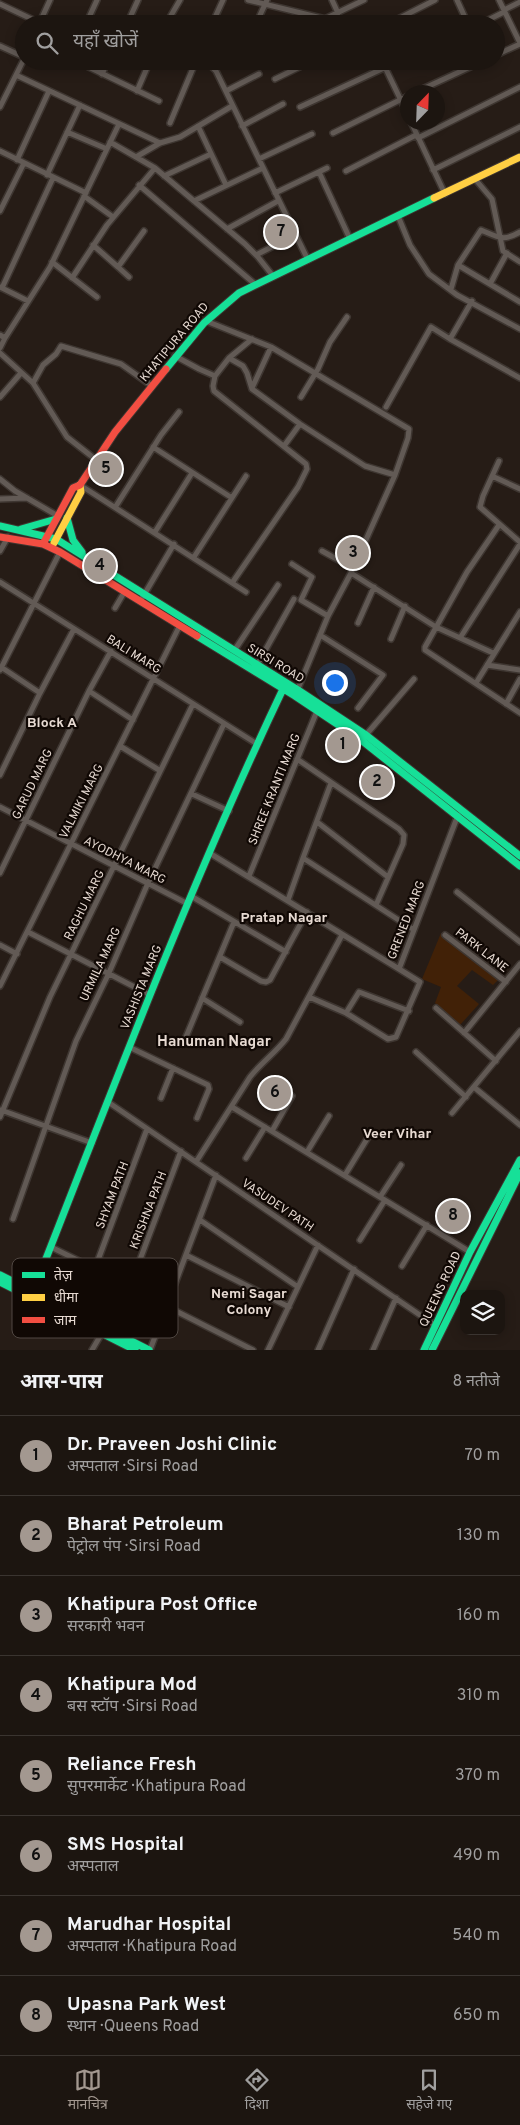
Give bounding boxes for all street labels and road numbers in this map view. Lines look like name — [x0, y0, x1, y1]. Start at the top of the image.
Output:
street label: KHATIPURA ROAD — [137, 299, 213, 386]
street label: BALI MARG — [103, 632, 164, 678]
street label: SIRSI ROAD — [244, 641, 307, 687]
street label: SHREE KRANTI MARG — [245, 731, 305, 848]
street label: GARUD MARG — [9, 747, 57, 822]
street label: VALMIKI MARG — [56, 761, 108, 842]
street label: AYODHYA MARG — [81, 833, 168, 888]
street label: RAGHU MARG — [61, 868, 109, 943]
street label: GRENED MARG — [385, 879, 429, 962]
street label: URMILA MARG — [77, 925, 125, 1004]
street label: PARK LANE — [451, 925, 511, 977]
street label: VASHISTA MARG — [118, 943, 166, 1032]
street label: SHYAM PATH — [93, 1159, 133, 1231]
street label: KRISHNA PATH — [127, 1169, 171, 1252]
street label: VASUDEV PATH — [238, 1176, 317, 1236]
street label: QUEENS ROAD — [416, 1249, 465, 1330]

